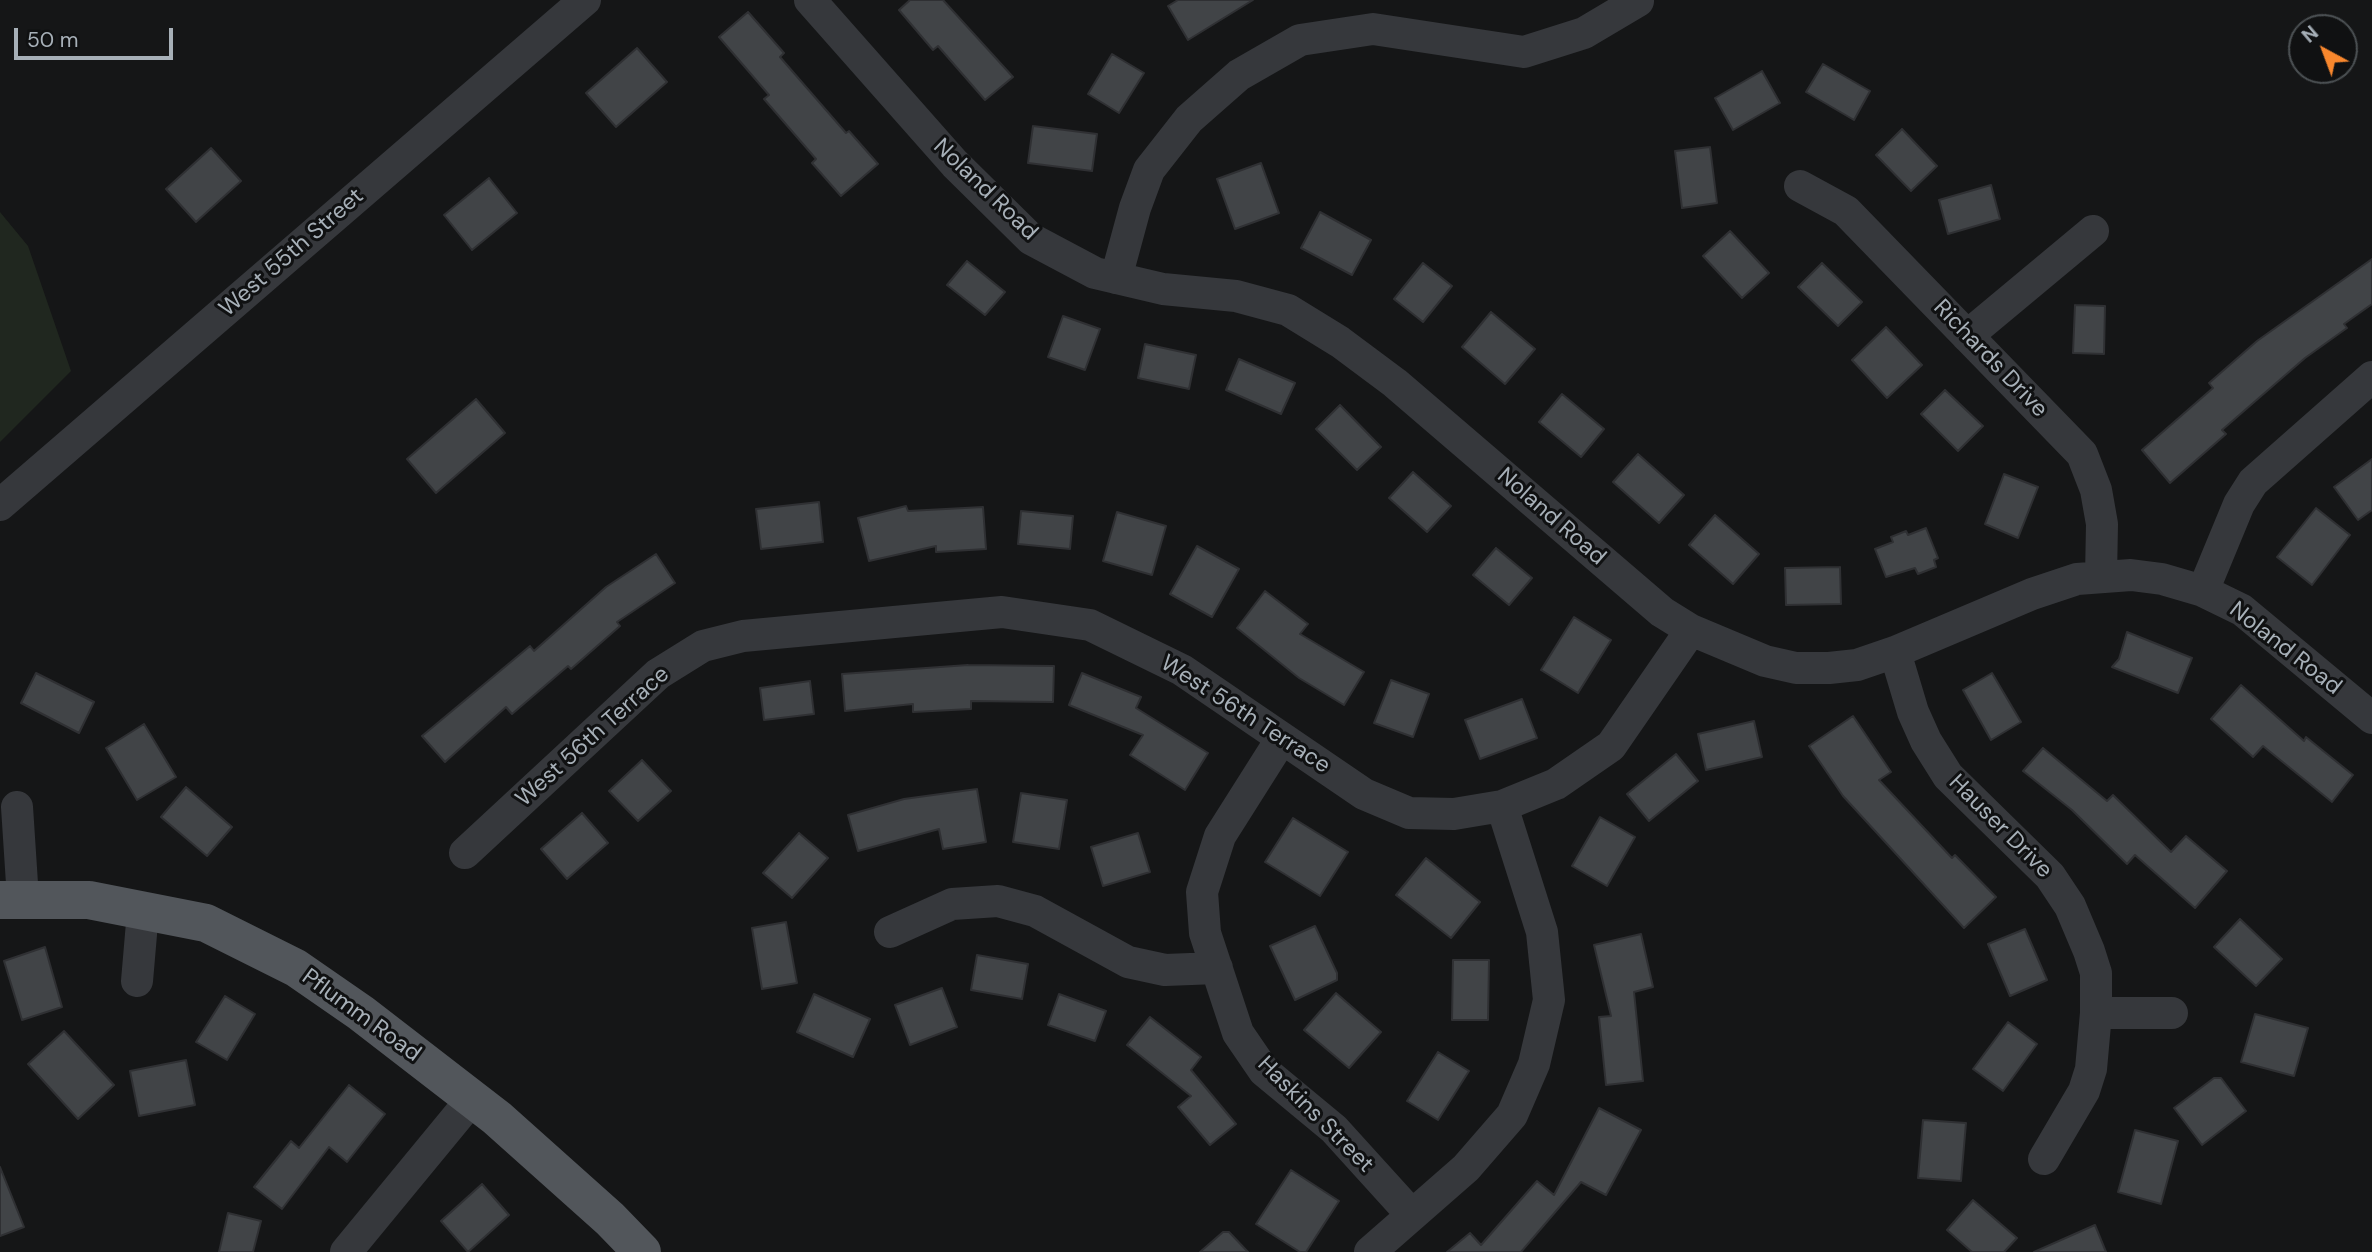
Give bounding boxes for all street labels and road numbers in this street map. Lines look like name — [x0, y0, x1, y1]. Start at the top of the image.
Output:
street label: Noland Road — [927, 133, 1043, 247]
street label: West 55th Street — [214, 183, 370, 323]
street label: Richards Drive — [1927, 294, 2053, 424]
street label: Noland Road — [1491, 462, 1611, 572]
street label: Noland Road — [2224, 597, 2346, 701]
street label: West 56th Terrace — [1155, 650, 1335, 780]
street label: West 56th Terrace — [511, 661, 675, 813]
street label: Hauser Drive — [1942, 769, 2058, 885]
street label: Pflumm Road — [296, 964, 426, 1068]
street label: Haskins Street — [1251, 1051, 1379, 1179]

